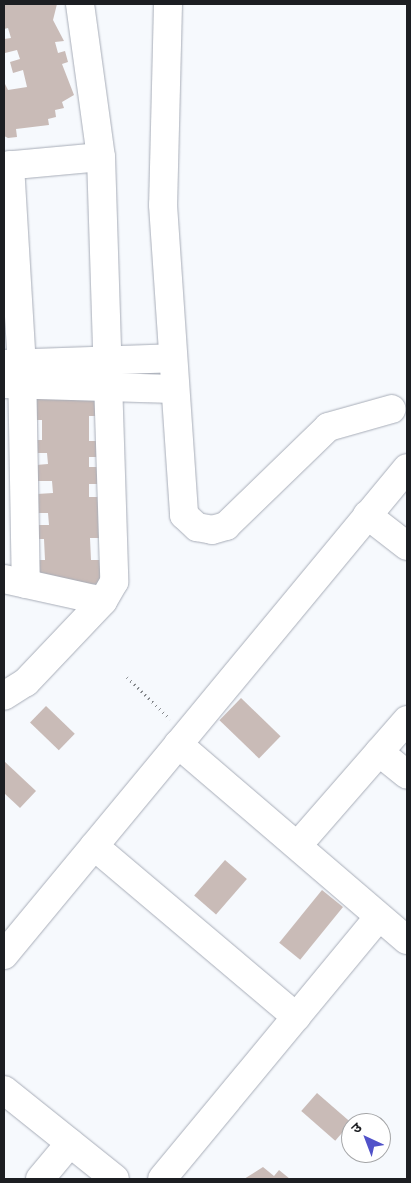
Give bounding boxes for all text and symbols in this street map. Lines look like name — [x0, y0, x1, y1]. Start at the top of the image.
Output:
north arrow — [341, 1113, 391, 1163]
text: उ — [348, 1119, 365, 1136]

